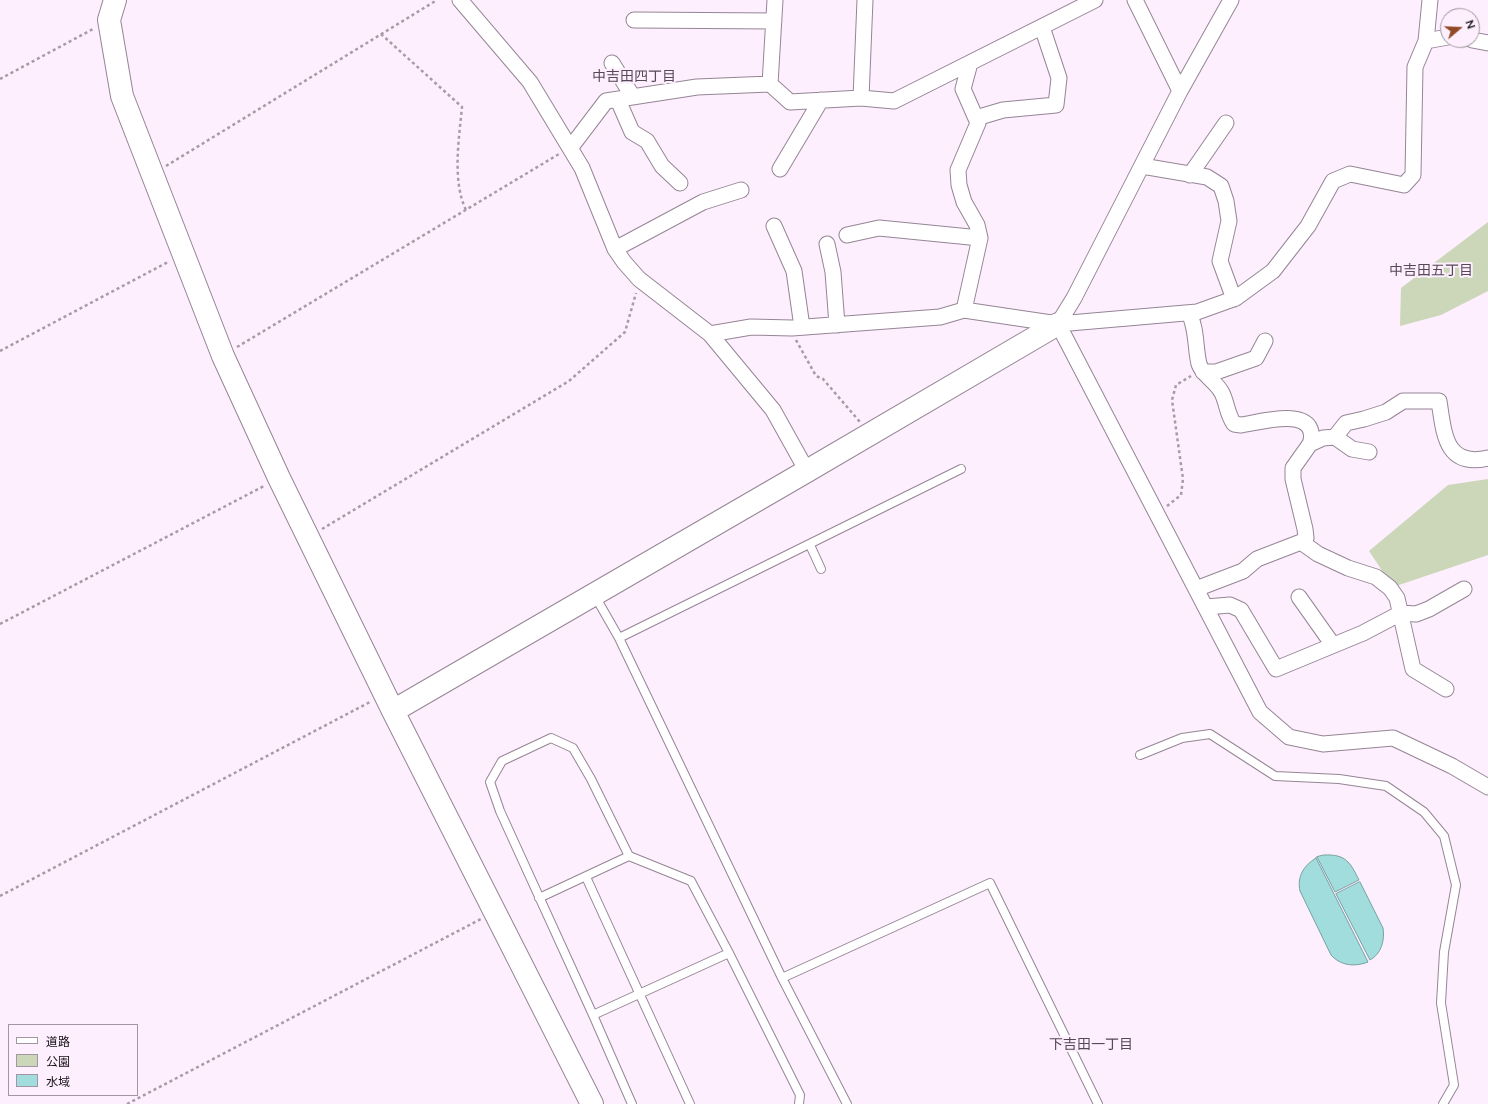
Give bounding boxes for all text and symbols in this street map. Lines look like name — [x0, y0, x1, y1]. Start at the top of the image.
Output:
north arrow — [1440, 8, 1480, 48]
text: N — [1463, 18, 1478, 30]
district label: 中吉田四丁目 — [592, 68, 676, 84]
district label: 中吉田五丁目 — [1389, 262, 1473, 278]
legend — [8, 1024, 138, 1096]
text: 道路 — [46, 1034, 70, 1049]
district label: 下吉田一丁目 — [1049, 1036, 1133, 1052]
text: 公園 — [46, 1054, 70, 1069]
text: 水域 — [46, 1074, 70, 1089]

